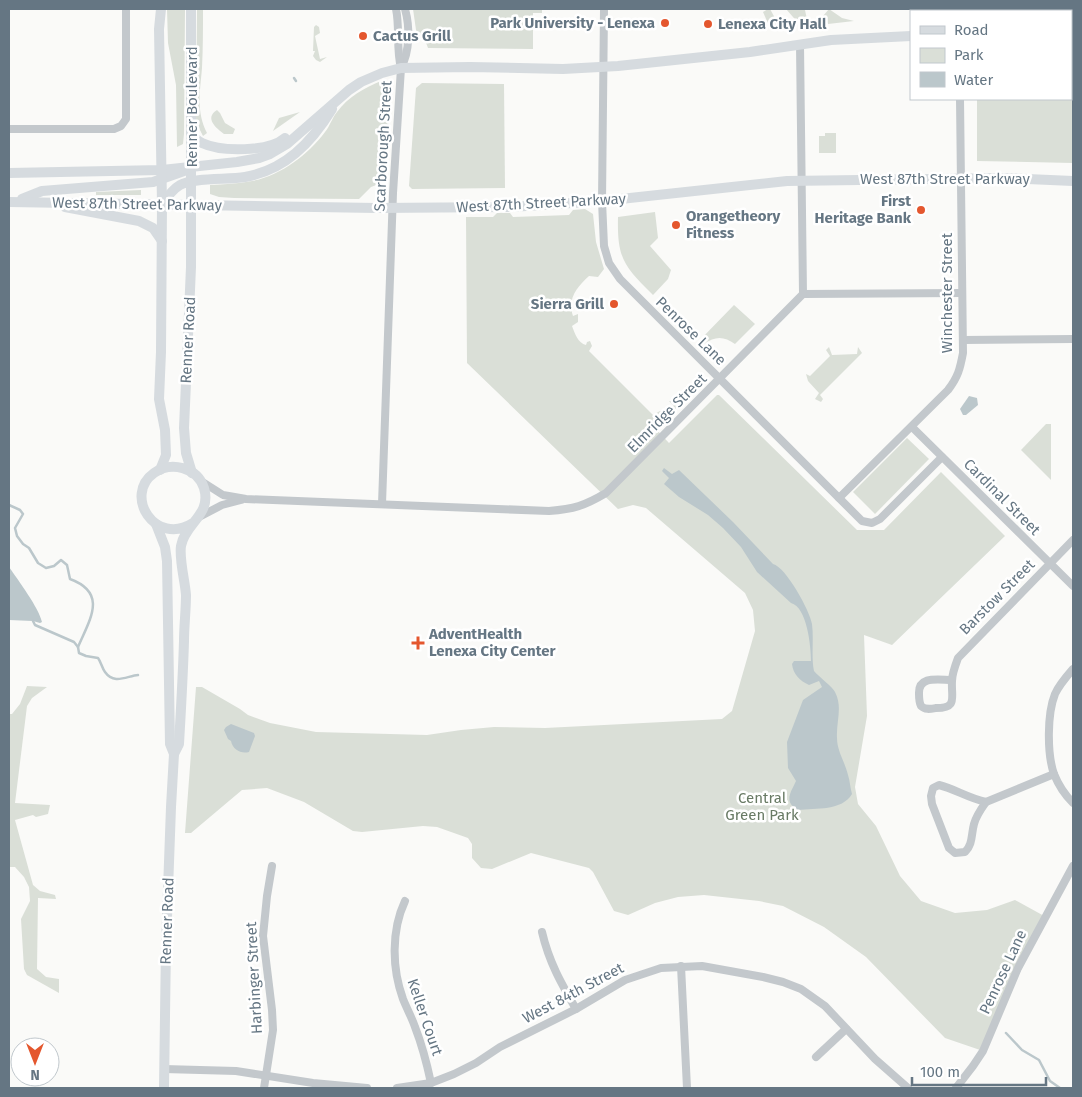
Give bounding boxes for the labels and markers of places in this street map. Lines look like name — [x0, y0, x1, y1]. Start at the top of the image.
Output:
place label: Park University - Lenexa — [490, 14, 655, 32]
place label: Lenexa City Hall — [718, 15, 827, 33]
marker: Park University - Lenexa — [659, 17, 671, 29]
marker: Lenexa City Hall — [702, 18, 714, 30]
place label: Cactus Grill — [373, 27, 451, 45]
marker: Cactus Grill — [357, 30, 369, 42]
place label: First Heritage Bank — [815, 192, 912, 227]
marker: First Heritage Bank — [915, 204, 927, 216]
place label: Orangetheory Fitness — [686, 207, 780, 242]
marker: Orangetheory Fitness — [670, 219, 682, 231]
place label: Sierra Grill — [531, 295, 605, 313]
marker: Sierra Grill — [608, 298, 620, 310]
place label: AdventHealth Lenexa City Center — [428, 625, 557, 660]
marker: AdventHealth Lenexa City Center — [411, 636, 425, 650]

